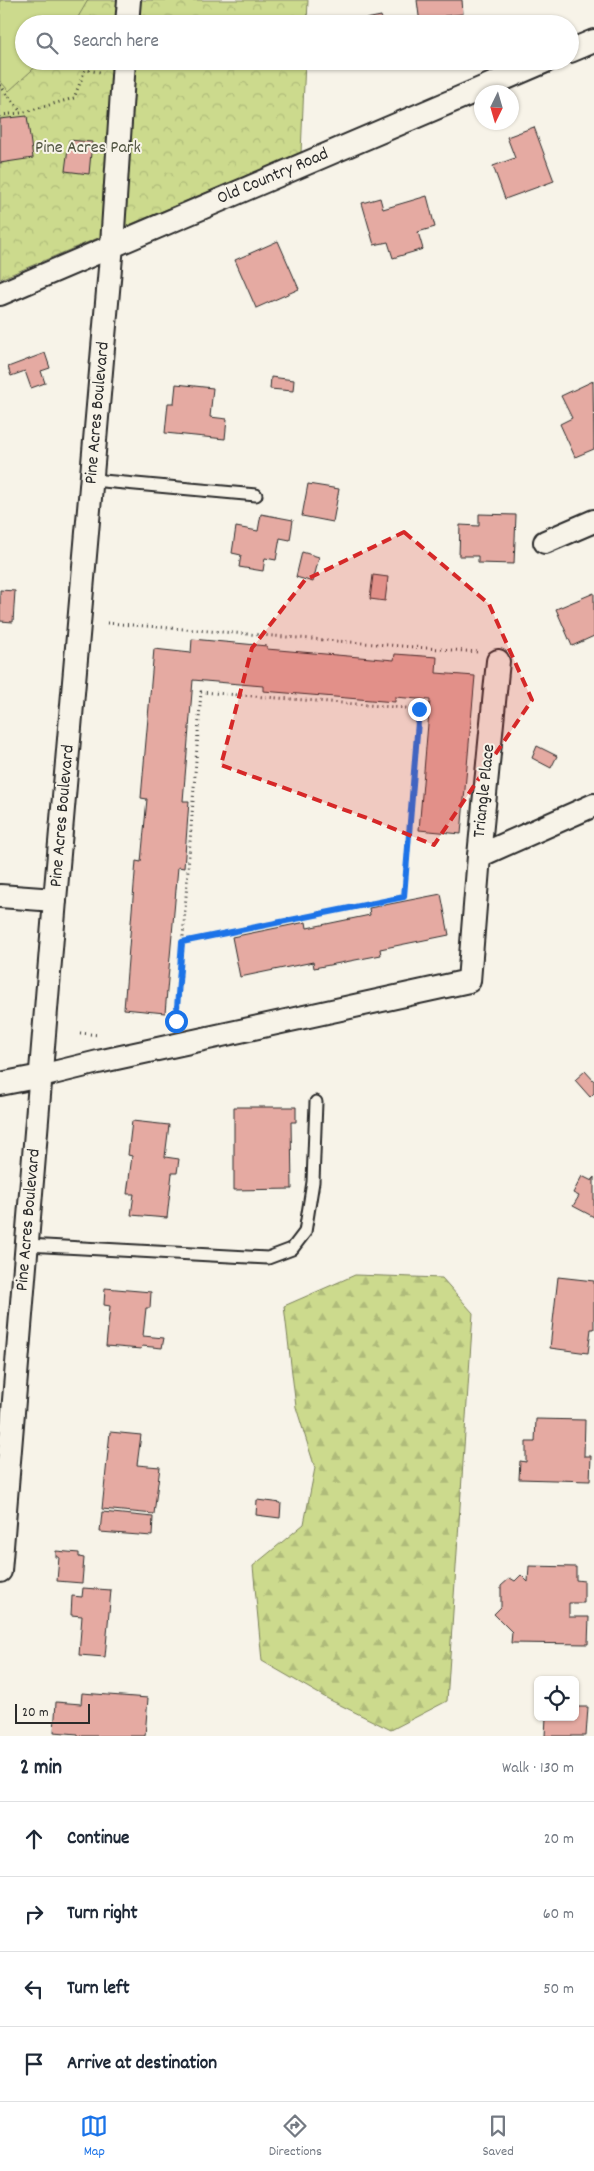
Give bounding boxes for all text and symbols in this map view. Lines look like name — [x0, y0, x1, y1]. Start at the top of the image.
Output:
search box — [15, 15, 579, 70]
icon: search — [33, 29, 61, 57]
text: Search here — [73, 29, 159, 56]
north arrow — [474, 85, 519, 130]
park label: Pine Acres Park — [35, 136, 141, 161]
street label: Old Country Road — [214, 142, 332, 212]
street label: Pine Acres Boulevard — [79, 341, 117, 485]
route end — [408, 698, 431, 721]
street label: Triangle Place — [468, 743, 502, 839]
street label: Pine Acres Boulevard — [44, 744, 82, 888]
route start — [165, 1010, 188, 1033]
street label: Pine Acres Boulevard — [10, 1148, 48, 1292]
map controls — [534, 1676, 579, 1721]
button: locate — [534, 1676, 579, 1721]
scale bar — [15, 1701, 90, 1724]
text: 20 m — [22, 1703, 49, 1723]
text: 2 min — [20, 1754, 62, 1784]
text: Walk · 130 m — [502, 1757, 574, 1780]
icon: ahead — [20, 1825, 48, 1853]
text: Continue — [67, 1826, 129, 1853]
text: 20 m — [544, 1828, 574, 1851]
icon: right — [20, 1900, 48, 1928]
text: Turn right — [67, 1901, 138, 1928]
text: 60 m — [543, 1903, 574, 1926]
icon: left — [20, 1975, 48, 2003]
text: Turn left — [67, 1976, 130, 2003]
text: 50 m — [543, 1978, 574, 2001]
icon: arrive — [20, 2050, 48, 2078]
text: Arrive at destination — [67, 2051, 217, 2078]
tab: Map — [80, 2112, 108, 2162]
tab: Directions — [269, 2112, 322, 2162]
tab: Saved — [482, 2112, 514, 2162]

